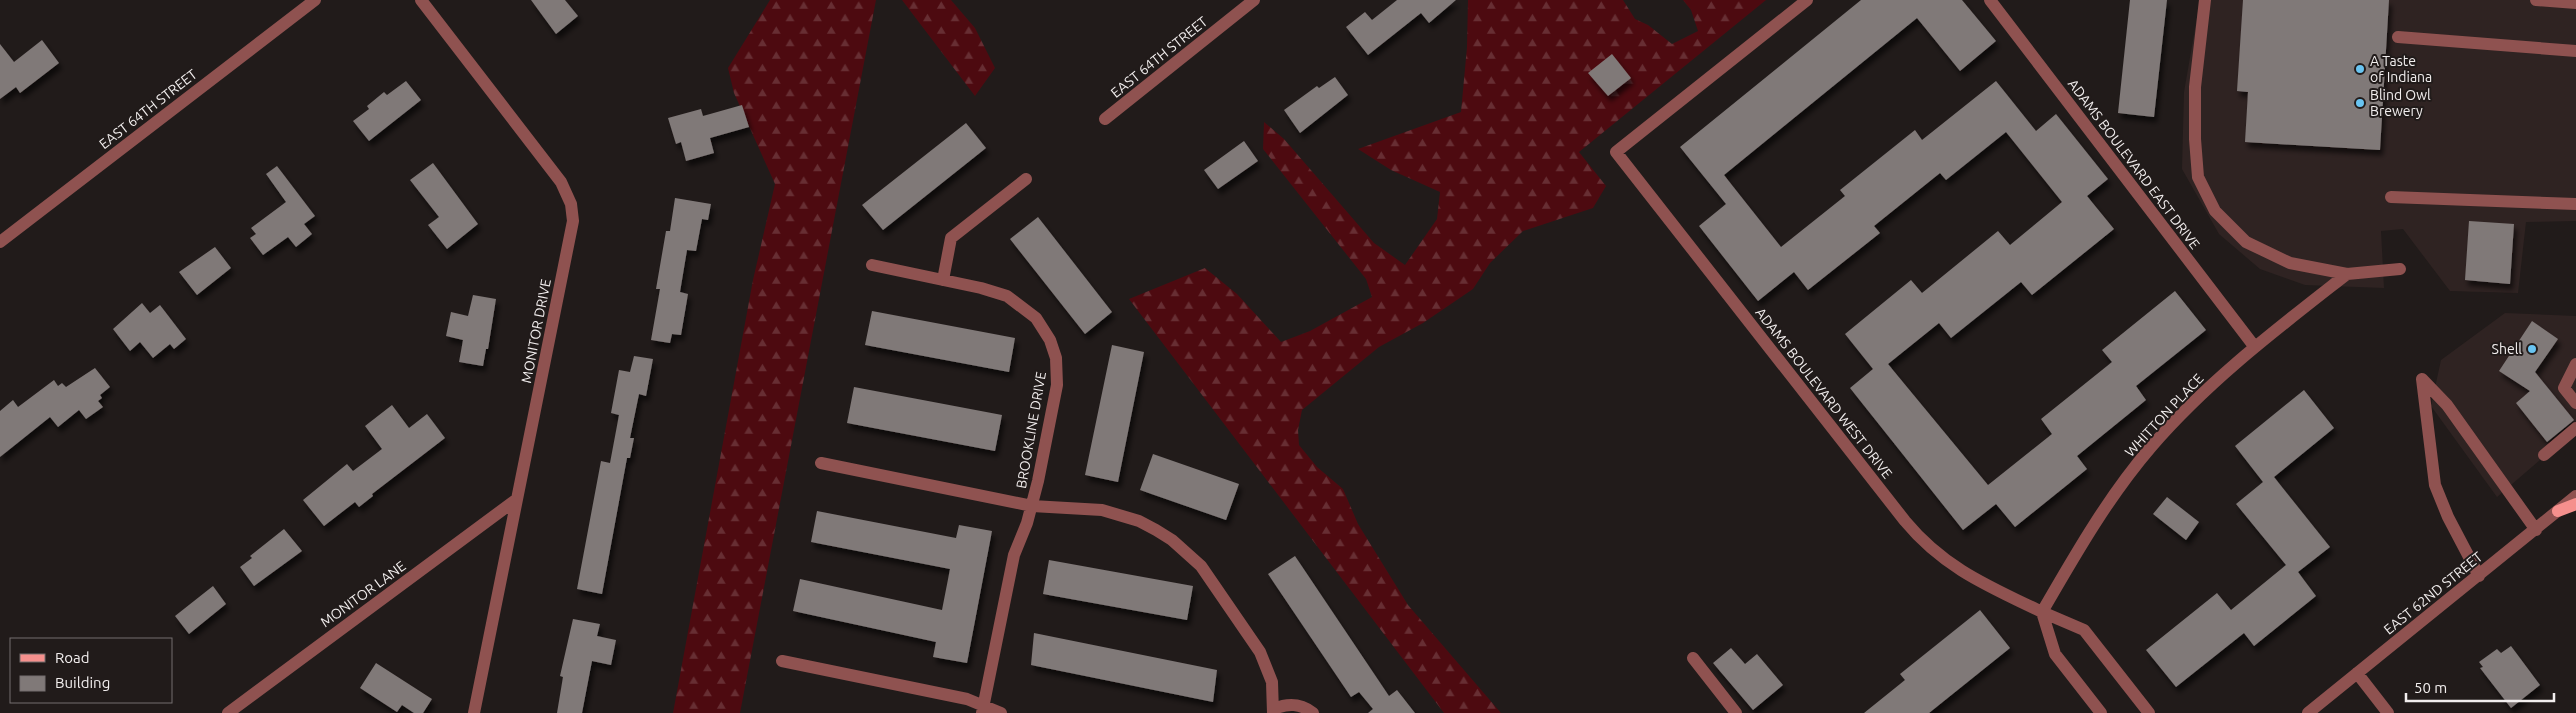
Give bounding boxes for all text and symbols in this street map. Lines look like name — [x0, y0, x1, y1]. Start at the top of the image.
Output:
street label: EAST 64TH STREET — [1108, 13, 1211, 101]
place label: A Taste of Indiana — [2370, 53, 2432, 85]
marker: A Taste of Indiana — [2354, 63, 2366, 75]
street label: EAST 64TH STREET — [96, 66, 200, 152]
street label: ADAMS BOULEVARD EAST DRIVE — [2065, 76, 2203, 252]
place label: Blind Owl Brewery — [2370, 87, 2431, 119]
marker: Blind Owl Brewery — [2354, 97, 2366, 109]
street label: MONITOR DRIVE — [518, 277, 554, 385]
street label: ADAMS BOULEVARD WEST DRIVE — [1752, 305, 1896, 482]
place label: Shell — [2492, 341, 2522, 357]
marker: Shell — [2526, 343, 2538, 355]
street label: BROOKLINE DRIVE — [1013, 370, 1049, 490]
street label: WHITTON PLACE — [2122, 370, 2207, 460]
street label: EAST 62ND STREET — [2381, 548, 2486, 638]
street label: MONITOR LANE — [317, 558, 409, 630]
legend — [10, 638, 172, 703]
text: Road — [55, 649, 90, 666]
scale bar — [2406, 670, 2554, 702]
text: Building — [55, 674, 110, 691]
text: 50 m — [2414, 679, 2447, 696]

